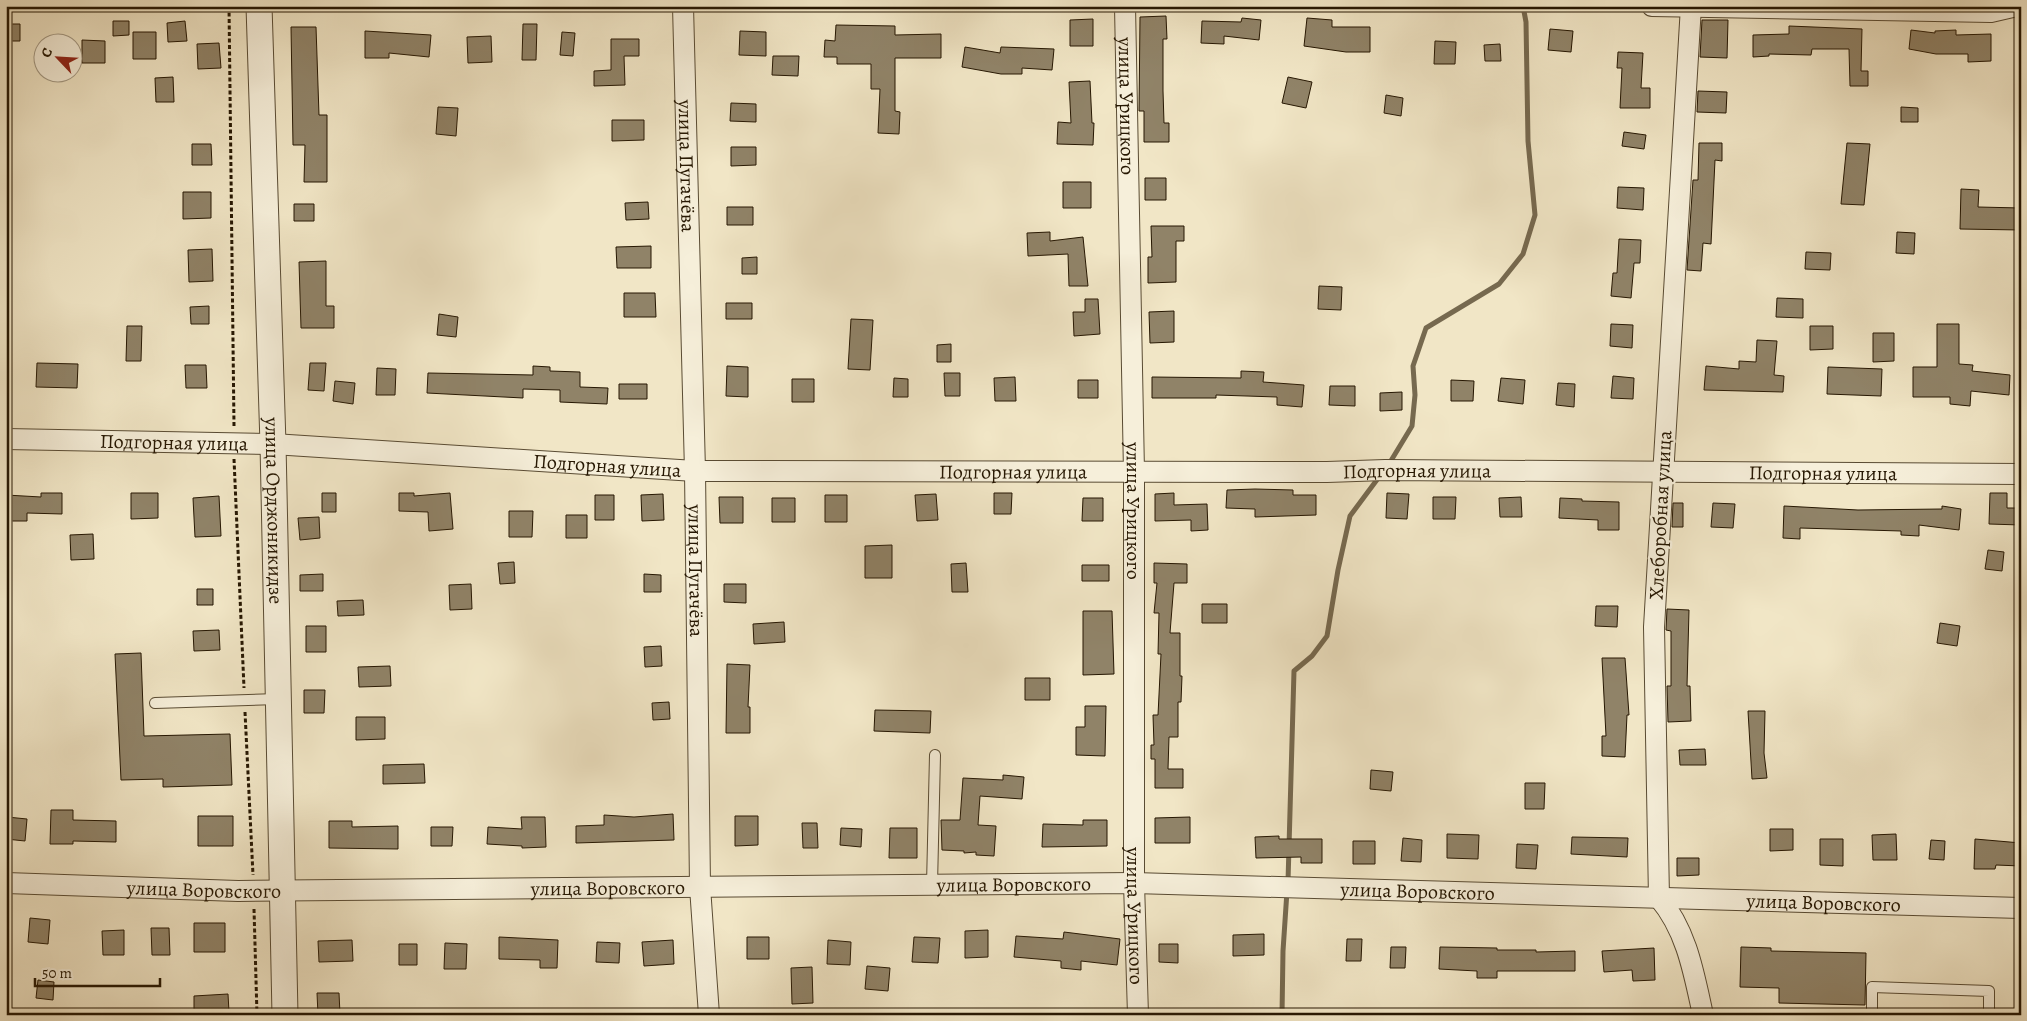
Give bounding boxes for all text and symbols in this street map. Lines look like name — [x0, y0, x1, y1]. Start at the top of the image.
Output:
north arrow — [32, 32, 82, 82]
street label: улица Урицкого — [1112, 36, 1141, 175]
text: С — [36, 44, 57, 61]
street label: улица Пугачёва — [671, 98, 702, 233]
street label: улица Орджоникидзе — [258, 416, 289, 605]
street label: Подгорная улица — [100, 428, 249, 458]
street label: Хлеборобная улица — [1643, 429, 1678, 600]
street label: улица Урицкого — [1119, 441, 1147, 580]
street label: Подгорная улица — [532, 448, 683, 484]
street label: Подгорная улица — [1342, 457, 1492, 485]
street label: Подгорная улица — [939, 458, 1088, 486]
street label: Подгорная улица — [1749, 459, 1898, 487]
street label: улица Пугачёва — [681, 503, 710, 638]
street label: улица Урицкого — [1120, 846, 1150, 985]
street label: улица Воровского — [936, 870, 1091, 899]
street label: улица Воровского — [125, 874, 281, 905]
street label: улица Воровского — [530, 874, 685, 902]
street label: улица Воровского — [1339, 876, 1495, 907]
street label: улица Воровского — [1745, 887, 1901, 919]
scale bar — [35, 956, 160, 988]
text: 50 m — [42, 963, 72, 983]

